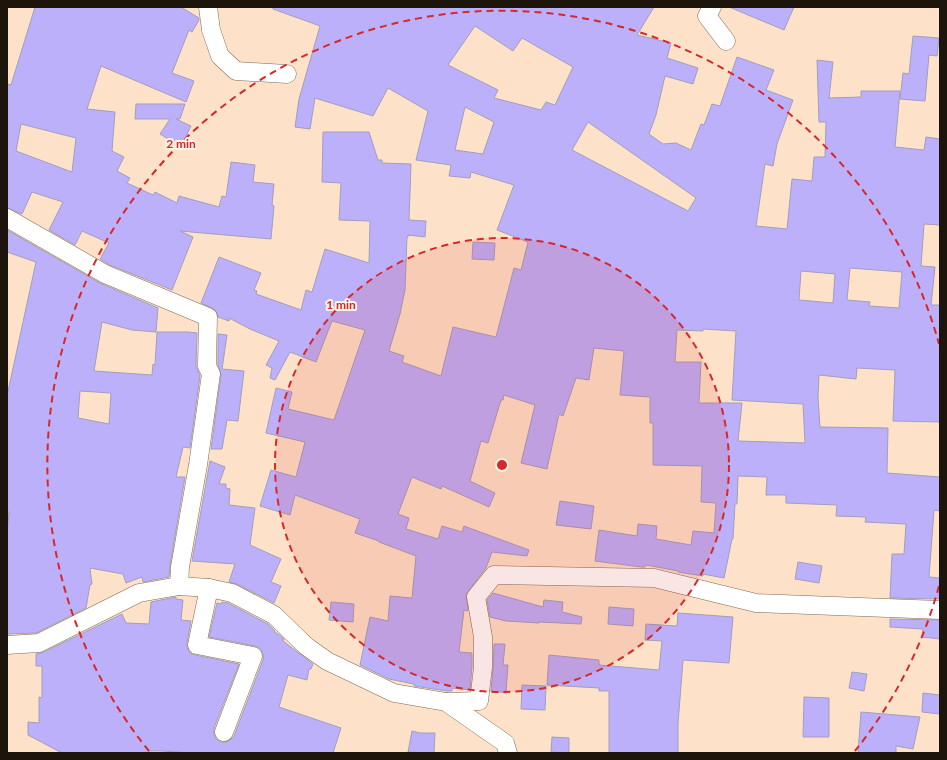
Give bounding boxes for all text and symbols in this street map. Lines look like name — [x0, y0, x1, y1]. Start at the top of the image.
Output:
text: 2 min — [166, 136, 196, 151]
text: 1 min — [326, 297, 356, 312]
centre of rings — [495, 458, 509, 472]

